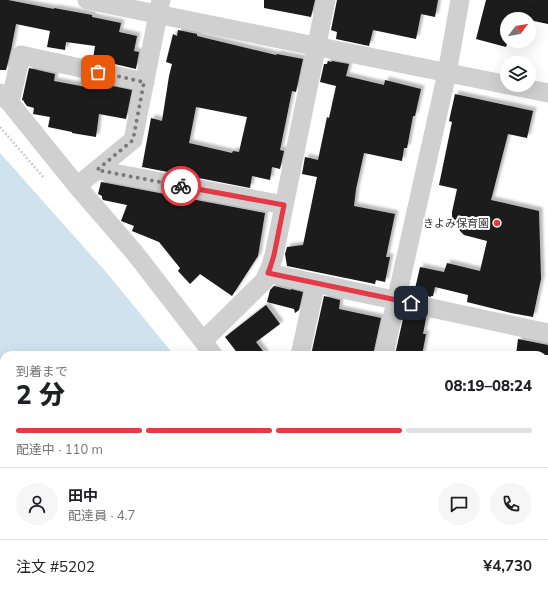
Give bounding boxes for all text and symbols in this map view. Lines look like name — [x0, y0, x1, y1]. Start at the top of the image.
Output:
north arrow — [500, 12, 536, 48]
map controls — [500, 12, 536, 92]
pin — [81, 55, 115, 89]
button: layers — [500, 56, 536, 92]
icon: bag — [87, 61, 109, 83]
courier — [161, 166, 201, 206]
icon: bike — [170, 175, 192, 197]
place label: きよみ保育園 — [423, 216, 489, 230]
marker: きよみ保育園 — [492, 218, 502, 228]
pin — [394, 286, 428, 320]
icon: home — [400, 292, 422, 314]
text: 到着まで — [16, 363, 68, 379]
text: 08:19–08:24 — [445, 376, 532, 395]
text: 2 分 — [16, 378, 65, 411]
text: 配達中 · 110 m — [16, 441, 103, 457]
button: person — [16, 483, 58, 525]
button: chat — [438, 483, 480, 525]
button: phone — [490, 483, 532, 525]
text: 田中 — [68, 486, 98, 505]
text: 配達員 · 4.7 — [68, 507, 135, 523]
text: ¥4,730 — [483, 556, 532, 575]
text: 注文 #5202 — [16, 557, 95, 576]

